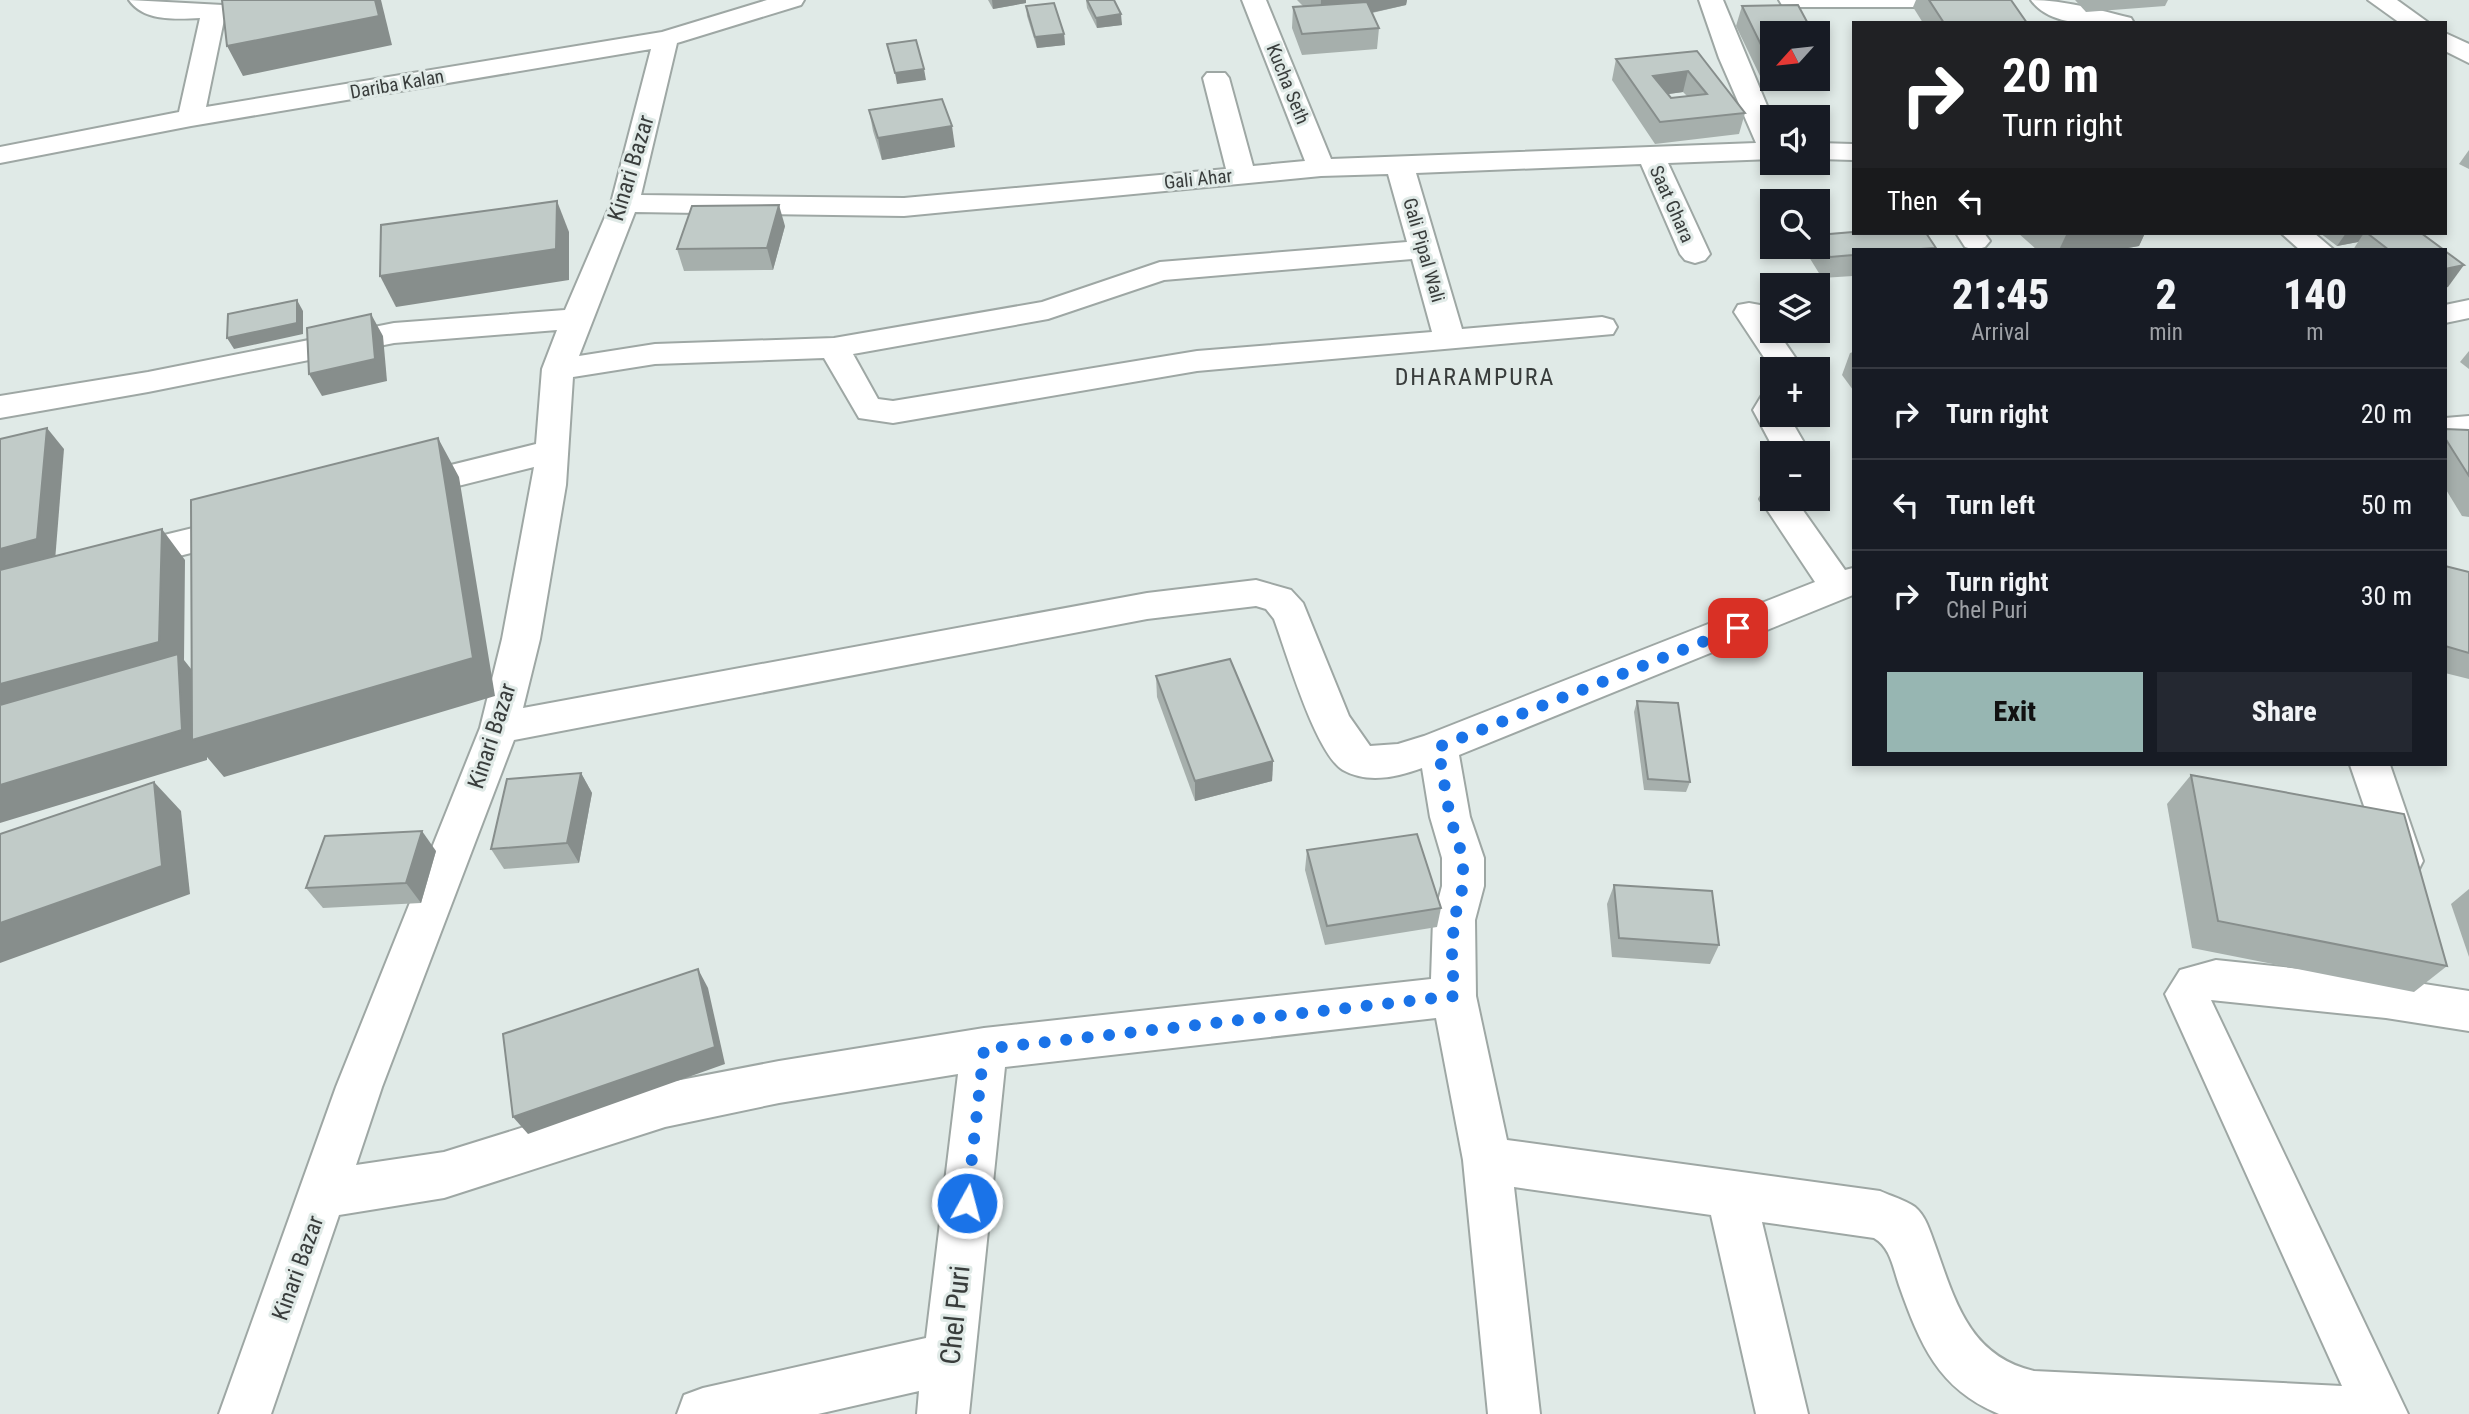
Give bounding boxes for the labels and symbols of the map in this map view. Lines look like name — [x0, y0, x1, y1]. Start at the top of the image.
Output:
north arrow — [1760, 21, 1830, 91]
street label: Kucha Seth — [1262, 41, 1314, 127]
street label: Dariba Kalan — [348, 64, 446, 104]
street label: Kinari Bazar — [602, 112, 660, 224]
street label: Saat Ghara — [1645, 162, 1699, 246]
street label: Gali Ahar — [1163, 164, 1233, 194]
street label: Gali Pipal Wali — [1398, 195, 1450, 305]
district label: DHARAMPURA — [1395, 363, 1555, 391]
pin — [1708, 598, 1768, 658]
street label: Kinari Bazar — [462, 680, 522, 792]
position arrow — [930, 1166, 1004, 1240]
street label: Kinari Bazar — [267, 1212, 329, 1324]
street label: Chel Puri — [933, 1264, 977, 1366]

